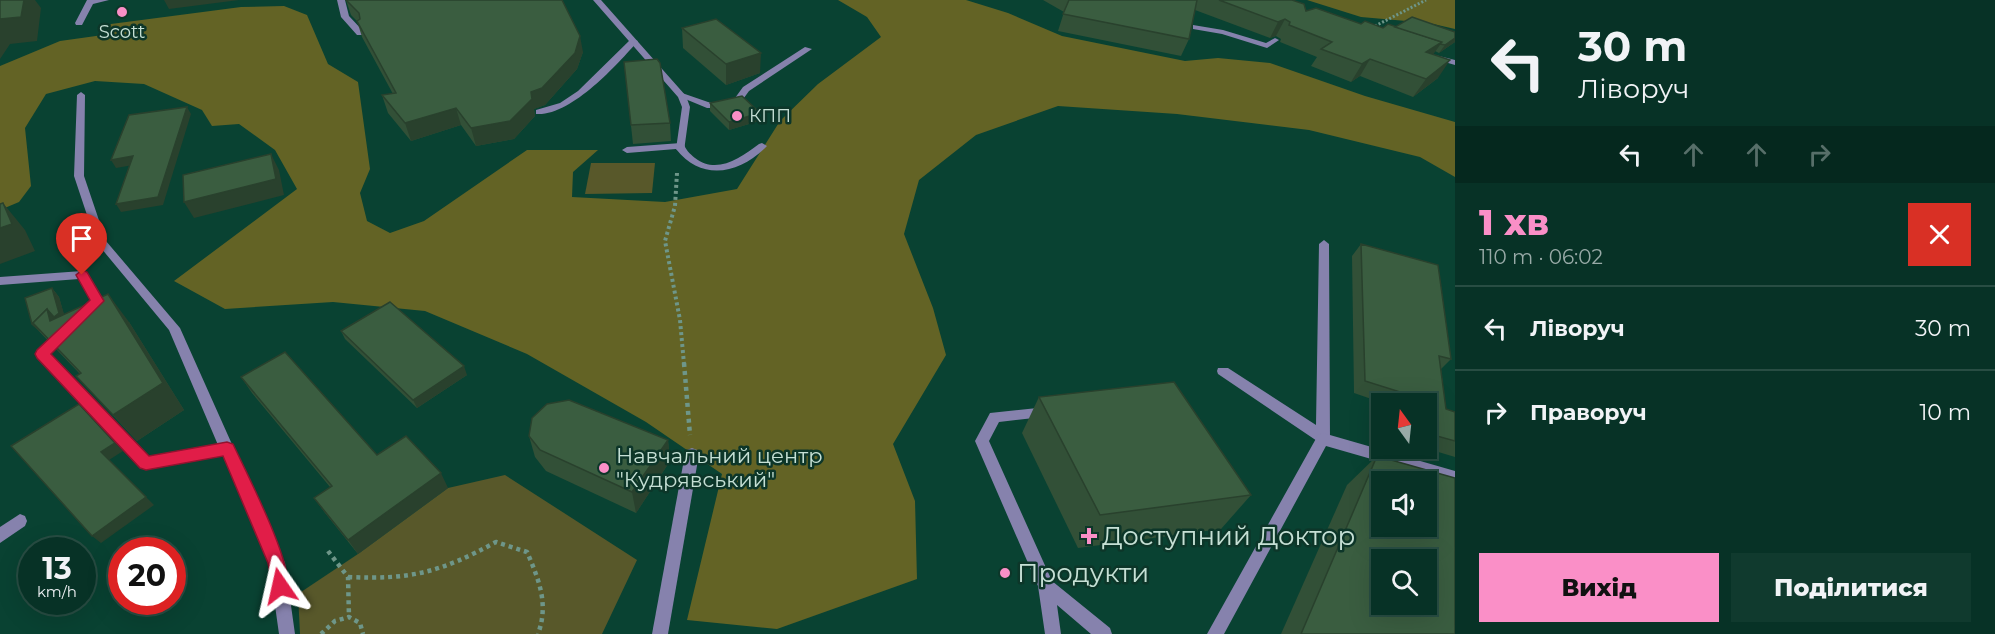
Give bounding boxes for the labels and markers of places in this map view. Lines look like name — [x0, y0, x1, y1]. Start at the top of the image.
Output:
marker: Scott — [115, 5, 129, 19]
place label: Scott — [99, 21, 145, 43]
place label: КПП — [749, 105, 791, 127]
marker: КПП — [730, 109, 744, 123]
pin — [56, 213, 107, 275]
place label: Навчальний центр "Кудрявський" — [616, 443, 823, 492]
marker: Навчальний центр "Кудрявський" — [597, 461, 611, 475]
place label: Доступний Доктор — [1102, 520, 1355, 552]
marker: Доступний Доктор — [1080, 527, 1098, 545]
place label: Продукти — [1017, 557, 1149, 589]
marker: Продукти — [998, 566, 1012, 580]

